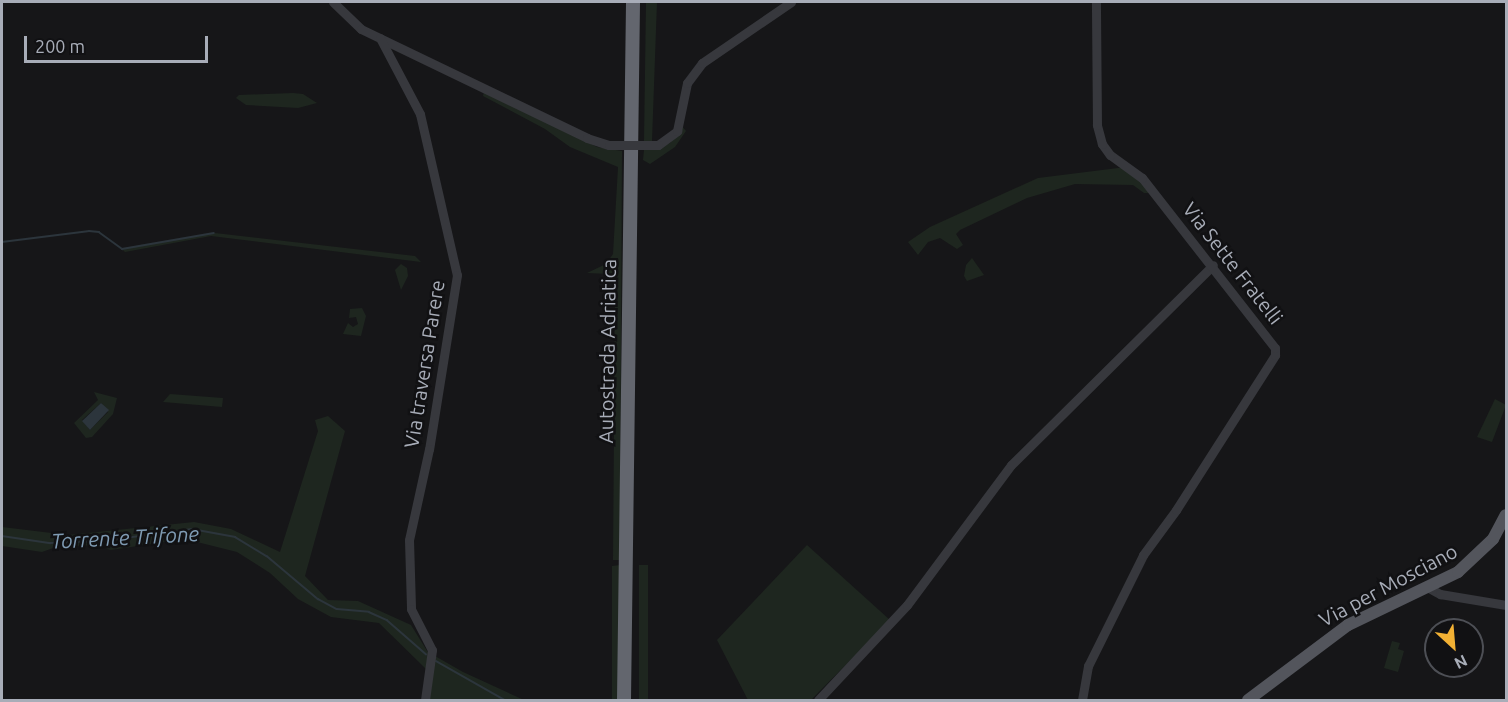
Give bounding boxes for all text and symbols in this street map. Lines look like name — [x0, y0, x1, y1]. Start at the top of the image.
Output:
scale bar — [27, 24, 212, 62]
text: 200 m — [35, 36, 85, 56]
street label: Via Sette Fratelli — [1178, 197, 1288, 329]
street label: Autostrada Adriatica — [593, 259, 621, 443]
street label: Via traversa Parere — [399, 278, 449, 450]
water label: Torrente Trifone — [50, 521, 200, 553]
street label: Via per Mosciano — [1315, 538, 1461, 632]
north arrow — [1424, 618, 1484, 678]
text: N — [1452, 652, 1470, 673]

